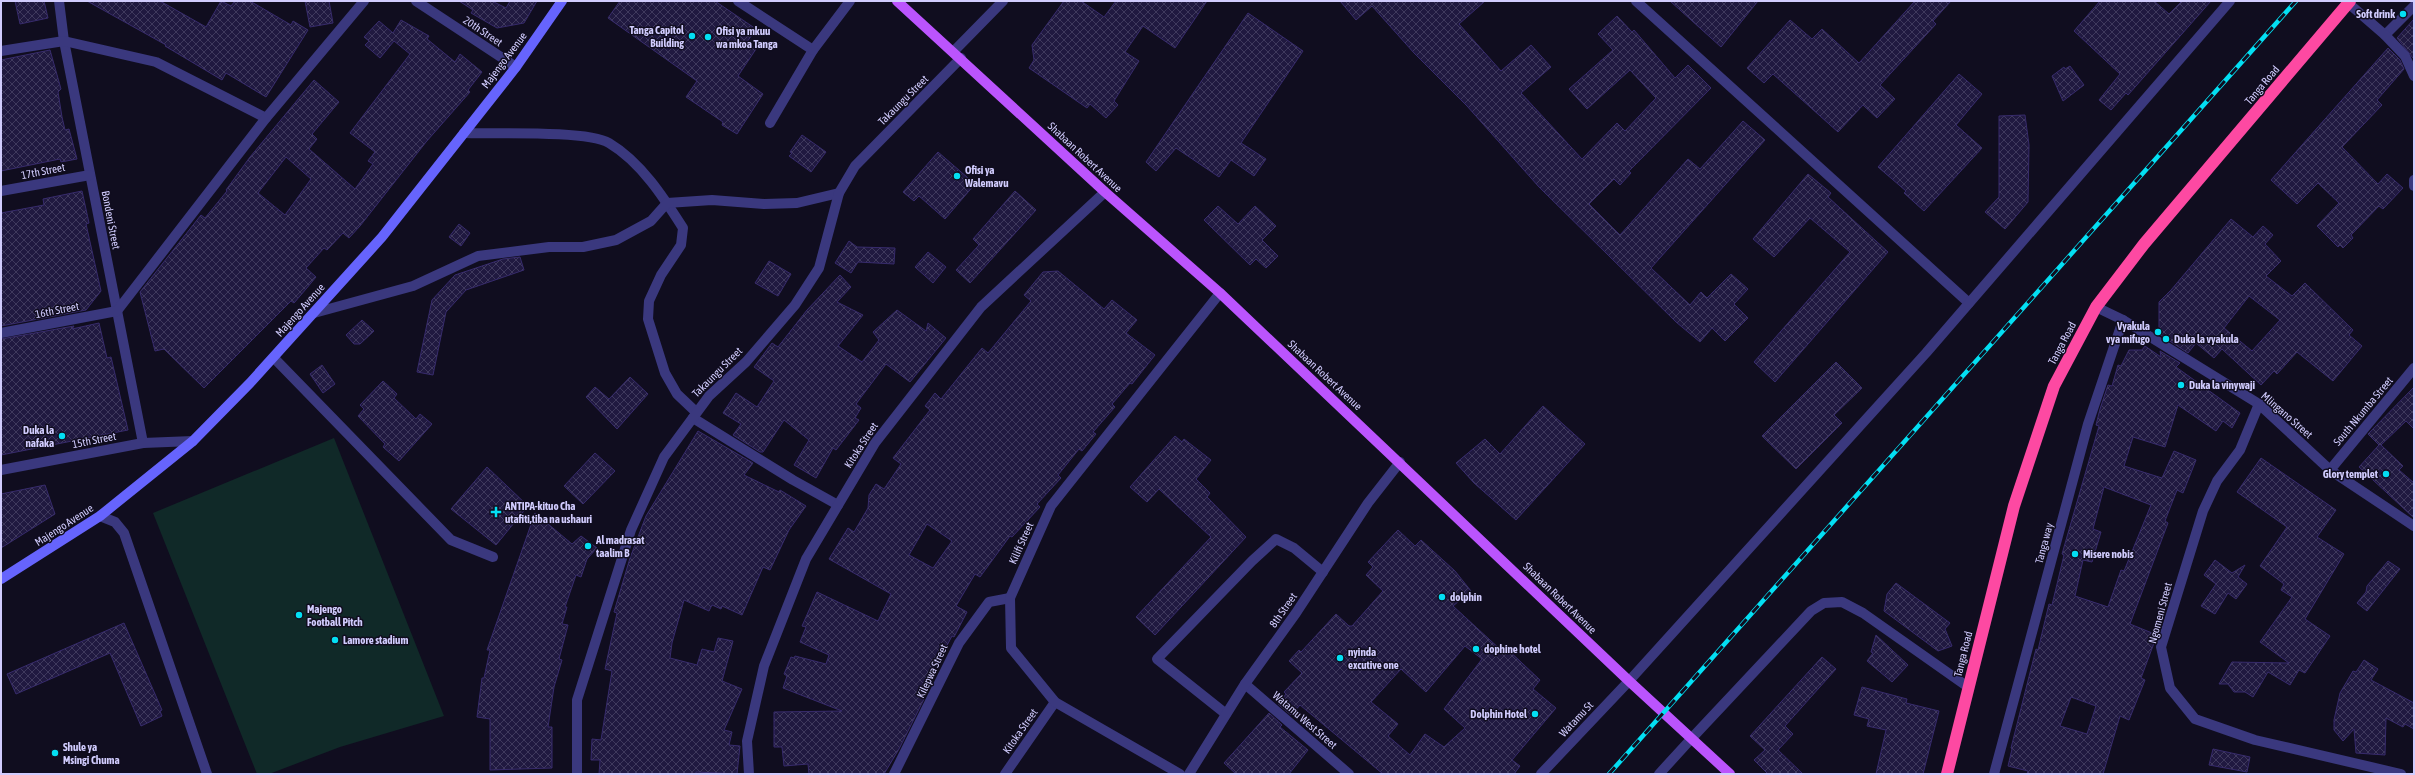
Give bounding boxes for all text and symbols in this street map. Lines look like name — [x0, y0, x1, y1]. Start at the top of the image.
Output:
place label: Soft drink — [2356, 8, 2395, 20]
marker: Soft drink — [2398, 9, 2408, 19]
street label: 20th Street — [461, 14, 505, 48]
place label: Tanga Capitol Building — [629, 24, 685, 49]
place label: Ofisi ya mkuu wa mkoa Tanga — [716, 25, 778, 50]
street label: Majengo Avenue — [479, 30, 529, 90]
marker: Tanga Capitol Building — [687, 31, 697, 41]
marker: Ofisi ya mkuu wa mkoa Tanga — [703, 32, 713, 42]
street label: Tanga Road — [2242, 63, 2282, 107]
street label: Takaungu Street — [876, 73, 930, 127]
street label: Shabaan Robert Avenue — [1046, 120, 1124, 194]
street label: 17th Street — [20, 161, 66, 181]
place label: Ofisi ya Walemavu — [964, 164, 1008, 189]
marker: Ofisi ya Walemavu — [952, 171, 962, 181]
street label: Bondeni Street — [99, 190, 123, 250]
street label: Majengo Avenue — [273, 281, 327, 339]
street label: 16th Street — [34, 300, 80, 320]
street label: Tanga Road — [2046, 320, 2078, 366]
place label: Vyakula vya mifugo — [2106, 320, 2150, 345]
marker: Vyakula vya mifugo — [2153, 327, 2163, 337]
place label: Duka la vyakula — [2174, 333, 2239, 345]
marker: Duka la vyakula — [2161, 334, 2171, 344]
street label: Shabaan Robert Avenue — [1286, 338, 1364, 412]
street label: Takaungu Street — [690, 345, 744, 399]
street label: South Nkumba Street — [2331, 374, 2395, 448]
place label: Duka la vinywaji — [2189, 379, 2256, 391]
marker: Duka la vinywaji — [2176, 380, 2186, 390]
street label: Mlingano Street — [2259, 390, 2315, 440]
street label: Kitoka Street — [842, 420, 880, 470]
place label: Duka la nafaka — [23, 424, 54, 449]
street label: 15th Street — [71, 430, 117, 450]
marker: Duka la nafaka — [57, 431, 67, 441]
place label: Glory templet — [2323, 468, 2379, 480]
marker: Glory templet — [2381, 469, 2391, 479]
place label: ANTIPA-kituo Cha utafiti,tiba na ushauri — [504, 500, 593, 525]
street label: Majengo Avenue — [33, 502, 95, 548]
marker: ANTIPA-kituo Cha utafiti,tiba na ushauri — [490, 506, 502, 518]
street label: Kilifi Street — [1006, 520, 1036, 566]
street label: Tanga way — [2033, 521, 2055, 565]
place label: Al madrasat taalim B — [595, 534, 645, 559]
marker: Al madrasat taalim B — [583, 541, 593, 551]
place label: Misere nobis — [2083, 548, 2134, 560]
marker: Misere nobis — [2070, 549, 2080, 559]
street label: Shabaan Robert Avenue — [1521, 560, 1599, 636]
street label: Ngomeni Street — [2146, 581, 2174, 645]
street label: 8th Street — [1267, 590, 1299, 630]
place label: dolphin — [1450, 591, 1482, 603]
marker: dolphin — [1437, 592, 1447, 602]
place label: Majengo Football Pitch — [307, 603, 363, 628]
marker: Majengo Football Pitch — [294, 610, 304, 620]
street label: Tanga Road — [1952, 630, 1974, 678]
place label: Lamore stadium — [343, 634, 408, 646]
marker: Lamore stadium — [330, 635, 340, 645]
street label: Kilepwa Street — [914, 642, 950, 700]
place label: dophine hotel — [1484, 643, 1542, 655]
marker: dophine hotel — [1471, 644, 1481, 654]
place label: nyinda excutive one — [1348, 646, 1399, 671]
marker: nyinda excutive one — [1335, 653, 1345, 663]
street label: Watamu West Street — [1270, 689, 1340, 751]
street label: Watamu St — [1557, 699, 1595, 739]
street label: Kitoka Street — [1000, 706, 1040, 756]
place label: Dolphin Hotel — [1470, 708, 1528, 720]
marker: Dolphin Hotel — [1530, 709, 1540, 719]
place label: Shule ya Msingi Chuma — [63, 741, 120, 766]
marker: Shule ya Msingi Chuma — [50, 748, 60, 758]

